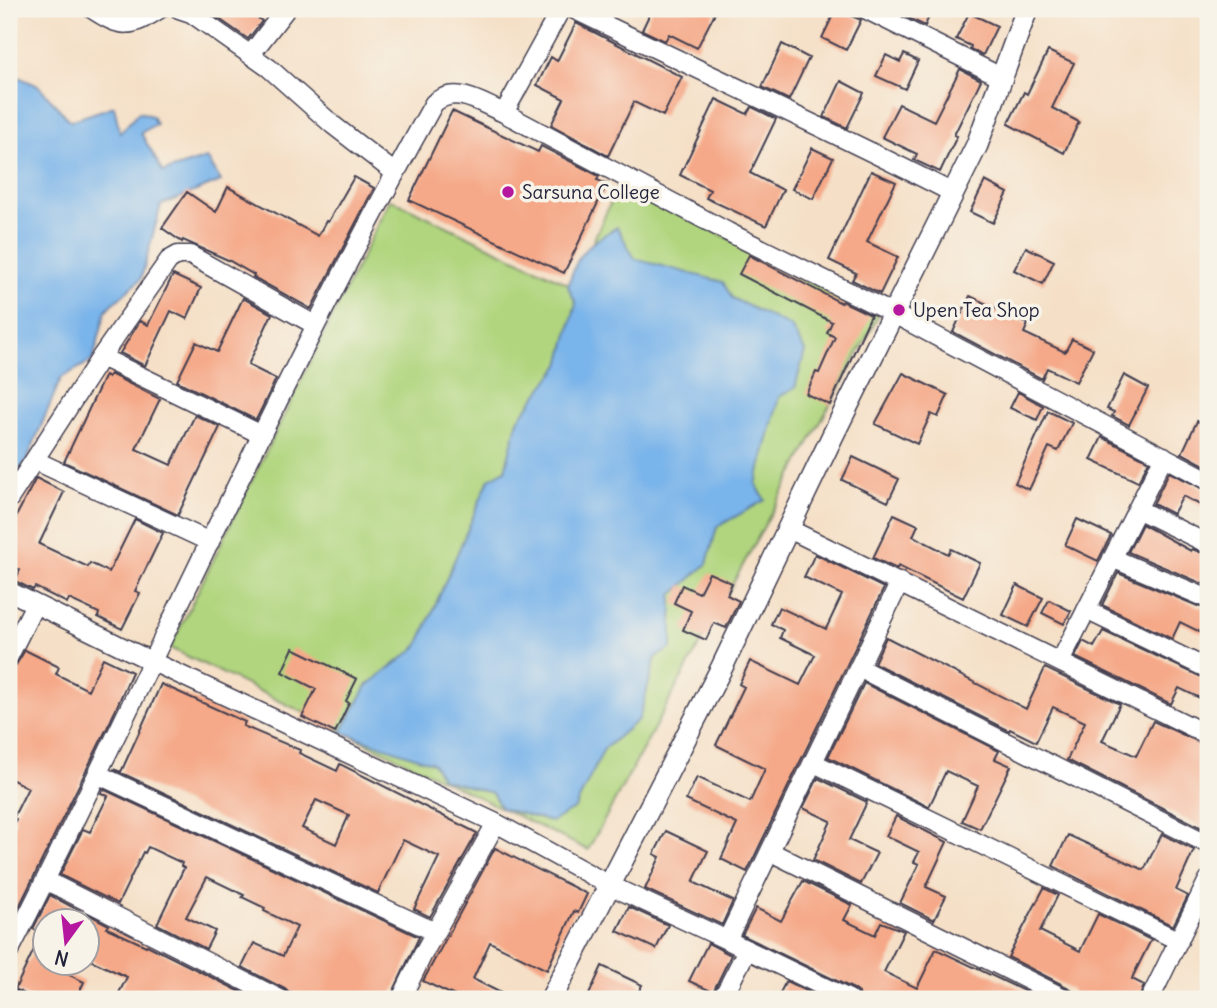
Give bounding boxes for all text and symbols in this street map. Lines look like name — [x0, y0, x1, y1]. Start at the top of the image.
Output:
place label: Sarsuna College — [522, 180, 660, 204]
marker: Sarsuna College — [500, 184, 516, 200]
place label: Upen Tea Shop — [913, 298, 1040, 322]
marker: Upen Tea Shop — [891, 302, 907, 318]
north arrow — [32, 906, 102, 976]
text: N — [52, 945, 71, 972]

